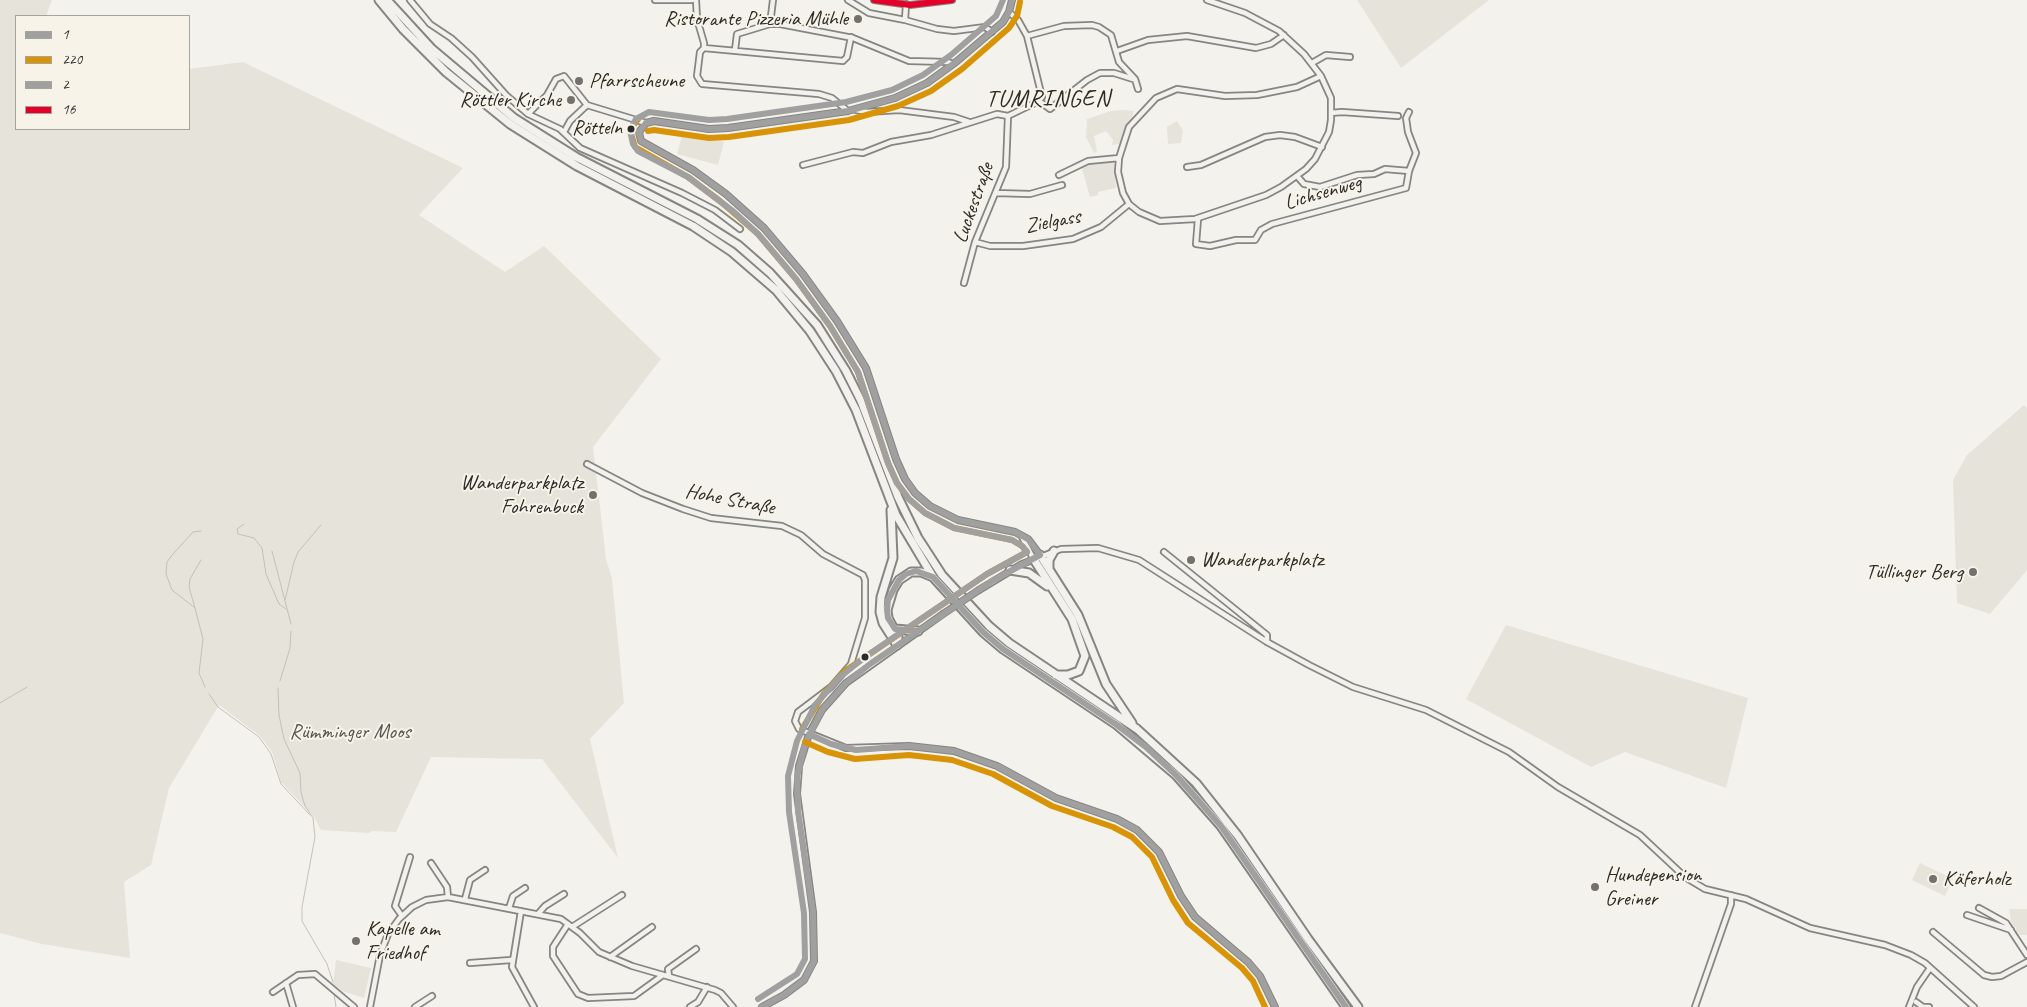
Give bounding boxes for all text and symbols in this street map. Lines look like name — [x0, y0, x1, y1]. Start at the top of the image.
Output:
place label: Ristorante Pizzeria Mühle — [664, 6, 848, 32]
marker: Ristorante Pizzeria Mühle — [852, 13, 864, 25]
legend — [15, 15, 190, 130]
text: 1 — [62, 25, 69, 44]
text: 220 — [62, 50, 82, 69]
place label: Pfarrscheune — [589, 68, 684, 94]
text: 2 — [62, 75, 69, 94]
marker: Pfarrscheune — [573, 75, 585, 87]
district label: TUMRINGEN — [986, 86, 1110, 114]
place label: Röttler Kirche — [460, 87, 561, 113]
marker: Röttler Kirche — [565, 94, 577, 106]
text: 16 — [62, 100, 76, 119]
place label: Rötteln — [572, 117, 622, 141]
marker: Rötteln — [626, 124, 636, 134]
street label: Luckestraße — [948, 160, 1000, 246]
street label: Lichsenweg — [1282, 170, 1364, 216]
street label: Zielgass — [1023, 204, 1083, 240]
place label: Wanderparkplatz Fohrenbuck — [461, 470, 583, 520]
street label: Hohe Straße — [683, 479, 777, 521]
marker: Wanderparkplatz Fohrenbuck — [587, 489, 599, 501]
place label: Wanderparkplatz — [1201, 547, 1323, 573]
marker: Wanderparkplatz — [1185, 554, 1197, 566]
place label: Tüllinger Berg — [1865, 559, 1963, 585]
marker: Tüllinger Berg — [1967, 566, 1979, 578]
unlabelled marker — [860, 652, 870, 662]
park label: Rümminger Moos — [289, 719, 411, 745]
place label: Hundepension Greiner — [1605, 862, 1701, 912]
place label: Käferholz — [1943, 866, 2010, 892]
marker: Käferholz — [1927, 873, 1939, 885]
marker: Hundepension Greiner — [1589, 881, 1601, 893]
place label: Kapelle am Friedhof — [366, 916, 439, 966]
marker: Kapelle am Friedhof — [350, 935, 362, 947]

